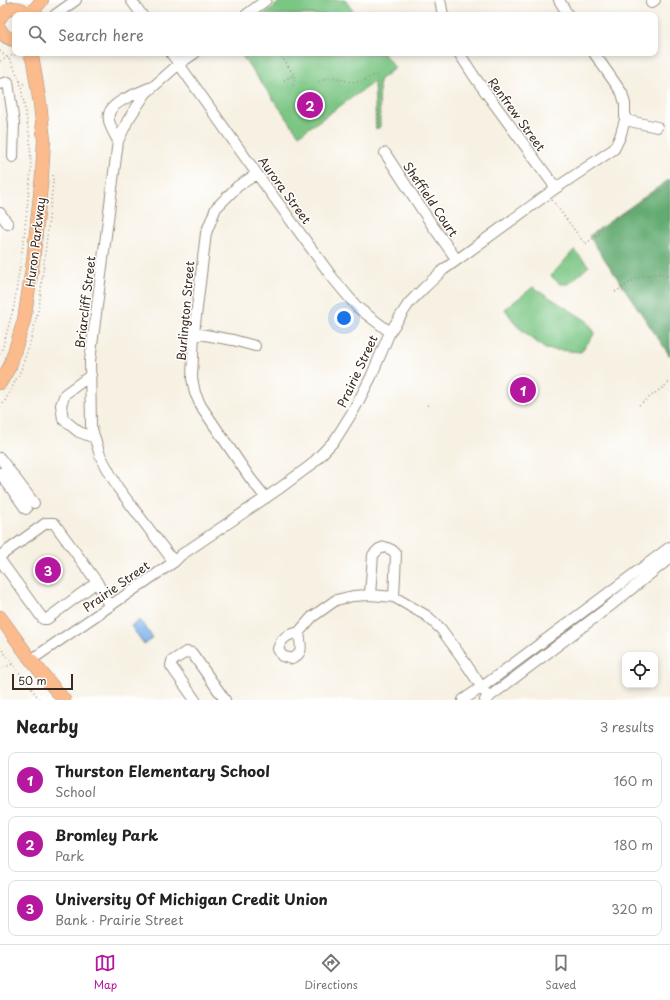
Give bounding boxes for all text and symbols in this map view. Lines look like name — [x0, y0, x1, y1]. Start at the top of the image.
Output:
search box — [12, 12, 658, 56]
icon: search — [26, 23, 48, 45]
text: Search here — [58, 23, 144, 46]
street label: Renfrew Street — [484, 73, 550, 155]
pin: 2 — [297, 90, 323, 120]
street label: Aurora Street — [254, 153, 316, 227]
street label: Sheffield Court — [399, 158, 463, 240]
street label: Huron Parkway — [21, 196, 49, 288]
street label: Briarcliff Street — [70, 255, 100, 349]
street label: Burlington Street — [172, 260, 198, 362]
your location — [334, 308, 354, 328]
street label: Prairie Street — [332, 332, 382, 410]
pin: 1 — [510, 375, 536, 405]
pin: 3 — [35, 555, 61, 585]
street label: Prairie Street — [79, 556, 153, 616]
map controls — [622, 652, 658, 688]
button: locate — [622, 652, 658, 688]
scale bar — [12, 672, 73, 691]
text: 50 m — [18, 672, 47, 689]
text: Nearby — [16, 713, 78, 739]
text: 3 results — [600, 717, 654, 736]
text: Thurston Elementary School — [55, 759, 270, 782]
text: 1 — [27, 771, 33, 790]
text: 160 m — [614, 771, 653, 790]
text: School — [55, 782, 96, 801]
text: Bromley Park — [55, 823, 158, 846]
text: 2 — [25, 835, 35, 854]
text: 180 m — [614, 835, 653, 854]
text: Park — [55, 846, 84, 865]
text: University Of Michigan Credit Union — [55, 887, 328, 910]
text: 3 — [26, 899, 34, 918]
text: 320 m — [611, 899, 653, 918]
text: Bank · Prairie Street — [55, 910, 183, 929]
tab: Map — [94, 952, 117, 993]
tab: Directions — [304, 952, 358, 993]
tab: Saved — [545, 952, 576, 993]

